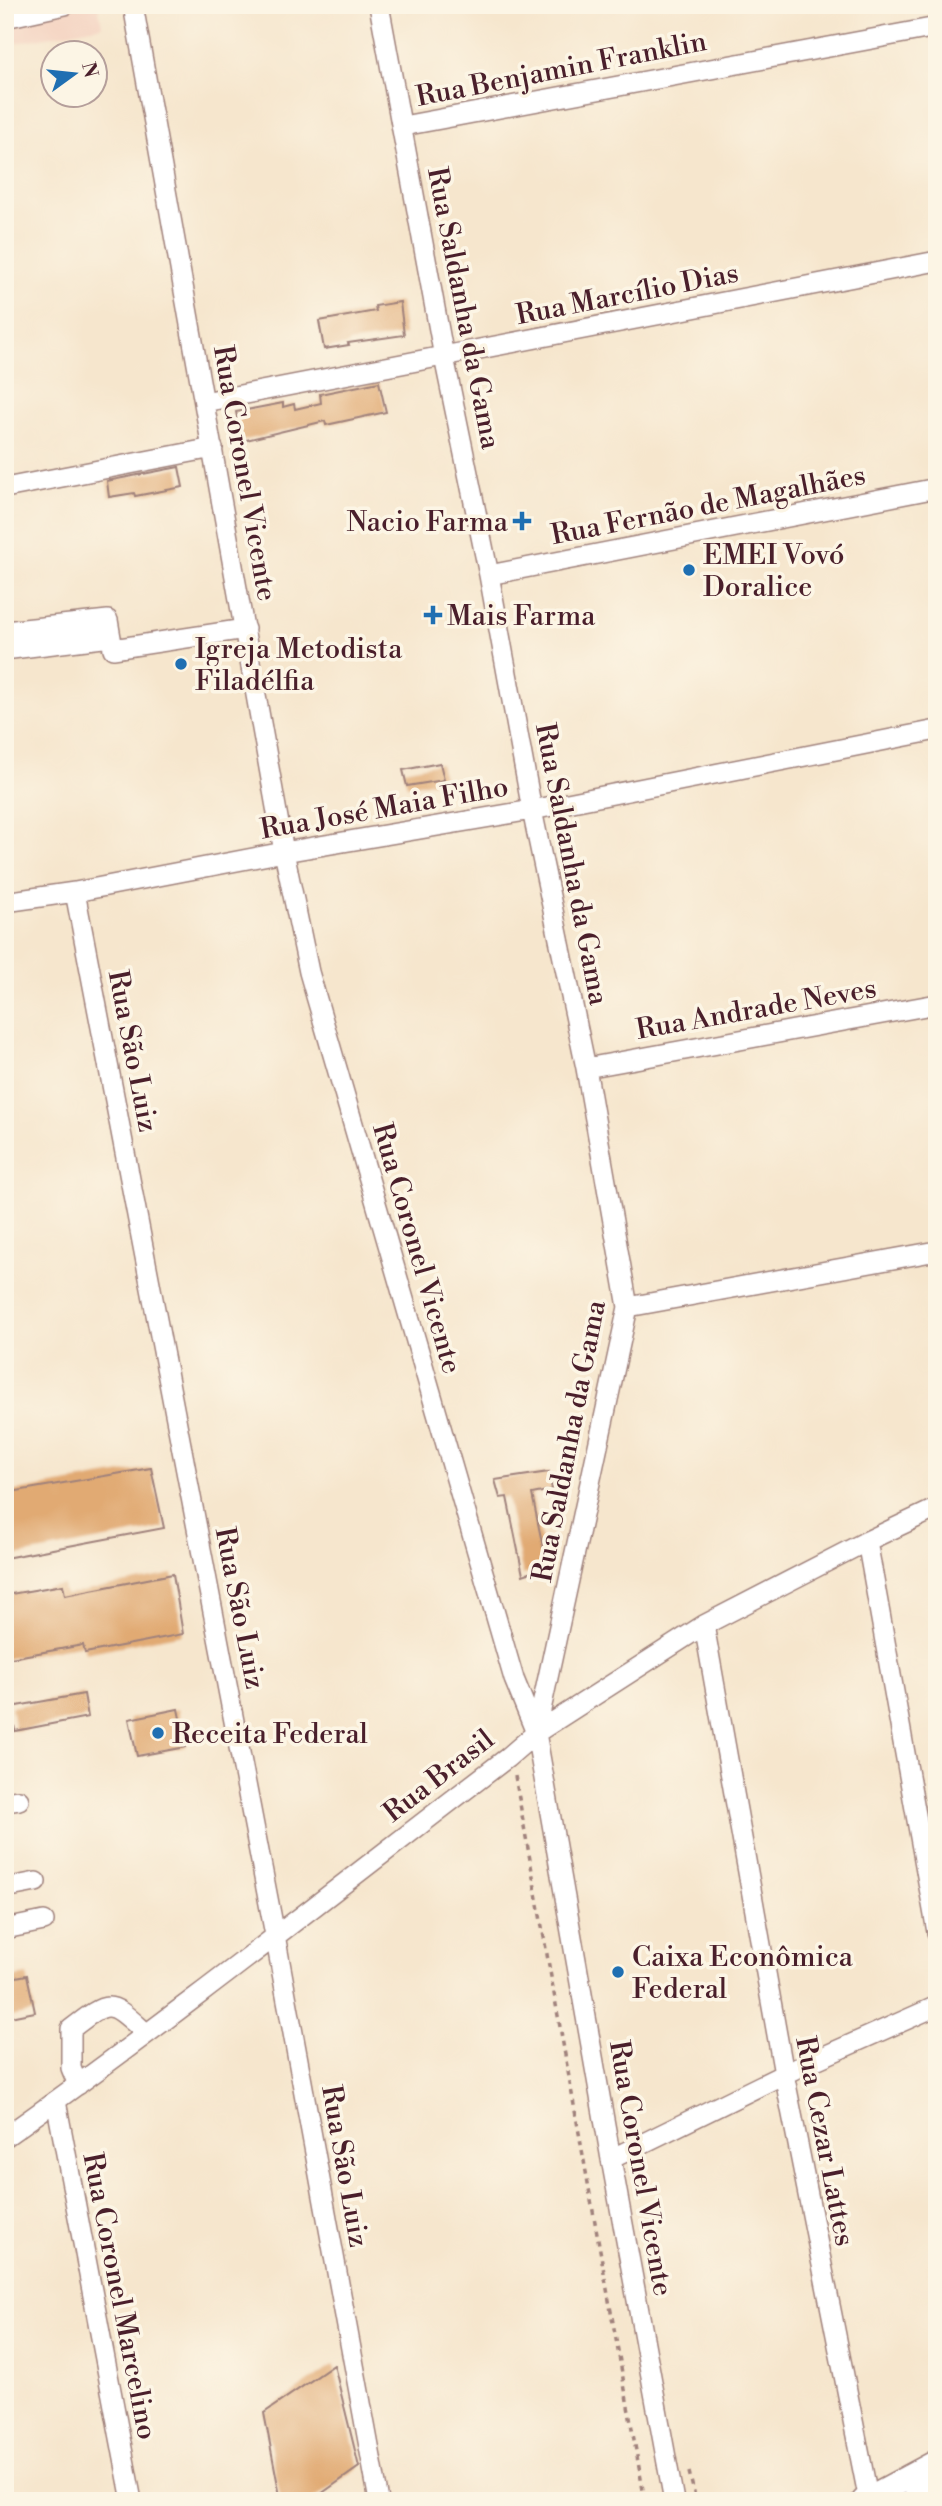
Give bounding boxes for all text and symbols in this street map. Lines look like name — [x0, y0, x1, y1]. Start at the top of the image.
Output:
street label: Rua Benjamin Franklin — [413, 24, 710, 115]
north arrow — [38, 38, 108, 108]
text: N — [76, 59, 103, 80]
street label: Rua Saldanha da Gama — [419, 164, 508, 453]
street label: Rua Marcílio Dias — [513, 256, 741, 333]
street label: Rua Coronel Vicente — [205, 343, 284, 604]
street label: Rua Fernão de Magalhães — [548, 458, 869, 553]
place label: Nacio Farma — [346, 505, 509, 540]
marker: Nacio Farma — [514, 513, 530, 529]
place label: EMEI Vovó Doralice — [703, 538, 845, 605]
marker: EMEI Vovó Doralice — [681, 562, 697, 578]
place label: Mais Farma — [447, 599, 596, 634]
marker: Mais Farma — [425, 607, 441, 623]
place label: Igreja Metodista Filadélfia — [195, 632, 403, 699]
marker: Igreja Metodista Filadélfia — [173, 656, 189, 672]
street label: Rua Saldanha da Gama — [527, 720, 616, 1009]
street label: Rua José Maia Filho — [257, 769, 511, 848]
street label: Rua São Luiz — [100, 967, 165, 1135]
street label: Rua Andrade Neves — [633, 971, 879, 1048]
street label: Rua Coronel Vicente — [364, 1119, 469, 1378]
street label: Rua Saldanha da Gama — [525, 1297, 614, 1585]
street label: Rua São Luiz — [207, 1524, 272, 1692]
place label: Receita Federal — [172, 1717, 368, 1752]
street label: Rua Brasil — [377, 1722, 501, 1830]
marker: Receita Federal — [150, 1725, 166, 1741]
place label: Caixa Econômica Federal — [632, 1940, 854, 2007]
marker: Caixa Econômica Federal — [610, 1964, 626, 1980]
street label: Rua Cezar Lattes — [787, 2033, 862, 2249]
street label: Rua Coronel Vicente — [601, 2038, 680, 2299]
street label: Rua São Luiz — [313, 2082, 376, 2250]
street label: Rua Coronel Marcelino — [75, 2150, 165, 2443]

